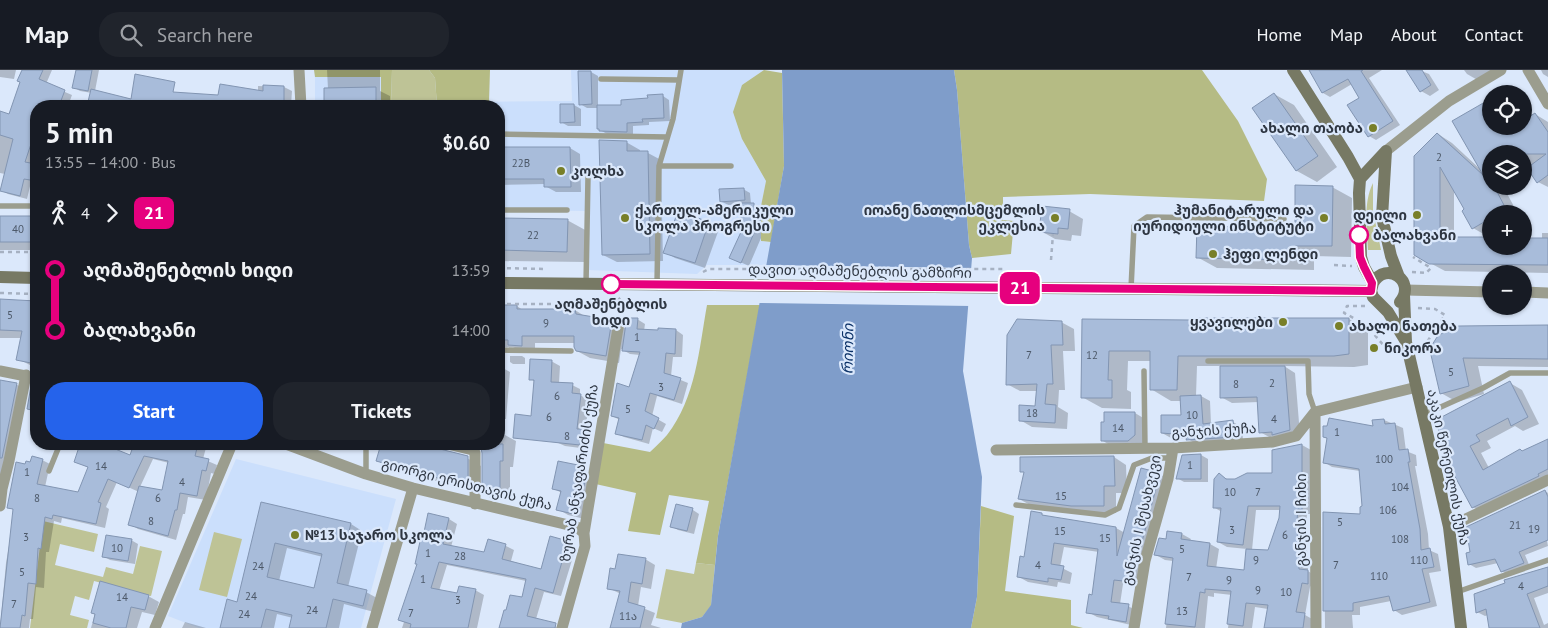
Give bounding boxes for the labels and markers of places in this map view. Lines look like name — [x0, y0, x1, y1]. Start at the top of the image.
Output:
place label: ახალი თაობა — [1260, 119, 1363, 137]
marker: ახალი თაობა — [1367, 122, 1379, 134]
place label: კოლხა — [571, 162, 624, 180]
marker: კოლხა — [555, 165, 567, 177]
place label: ქართულ-ამერიკული სკოლა პროგრესი — [635, 201, 794, 235]
place label: იოანე ნათლისმცემლის ეკლესია — [864, 201, 1045, 235]
place label: ჰუმანიტარული და იურიდიული ინსტიტუტი — [1133, 201, 1314, 235]
place label: დეილი — [1353, 206, 1407, 224]
marker: დეილი — [1411, 209, 1423, 221]
marker: ქართულ-ამერიკული სკოლა პროგრესი — [619, 212, 631, 224]
marker: იოანე ნათლისმცემლის ეკლესია — [1049, 212, 1061, 224]
marker: ჰუმანიტარული და იურიდიული ინსტიტუტი — [1318, 212, 1330, 224]
marker: ბალახვანი — [1349, 225, 1369, 245]
place label: ბალახვანი — [1373, 226, 1456, 244]
place label: ჰეფი ლენდი — [1223, 245, 1318, 263]
marker: ჰეფი ლენდი — [1207, 248, 1219, 260]
marker: აღმაშენებლის ხიდი — [601, 274, 621, 294]
place label: აღმაშენებლის ხიდი — [555, 295, 668, 329]
place label: ყვავილები — [1190, 313, 1273, 331]
marker: ყვავილები — [1277, 316, 1289, 328]
place label: ახალი ნათება — [1349, 317, 1457, 335]
marker: ახალი ნათება — [1333, 320, 1345, 332]
place label: ნიკორა — [1384, 339, 1442, 357]
marker: ნიკორა — [1368, 342, 1380, 354]
place label: №13 საჯარო სკოლა — [305, 526, 453, 544]
marker: №13 საჯარო სკოლა — [289, 529, 301, 541]

